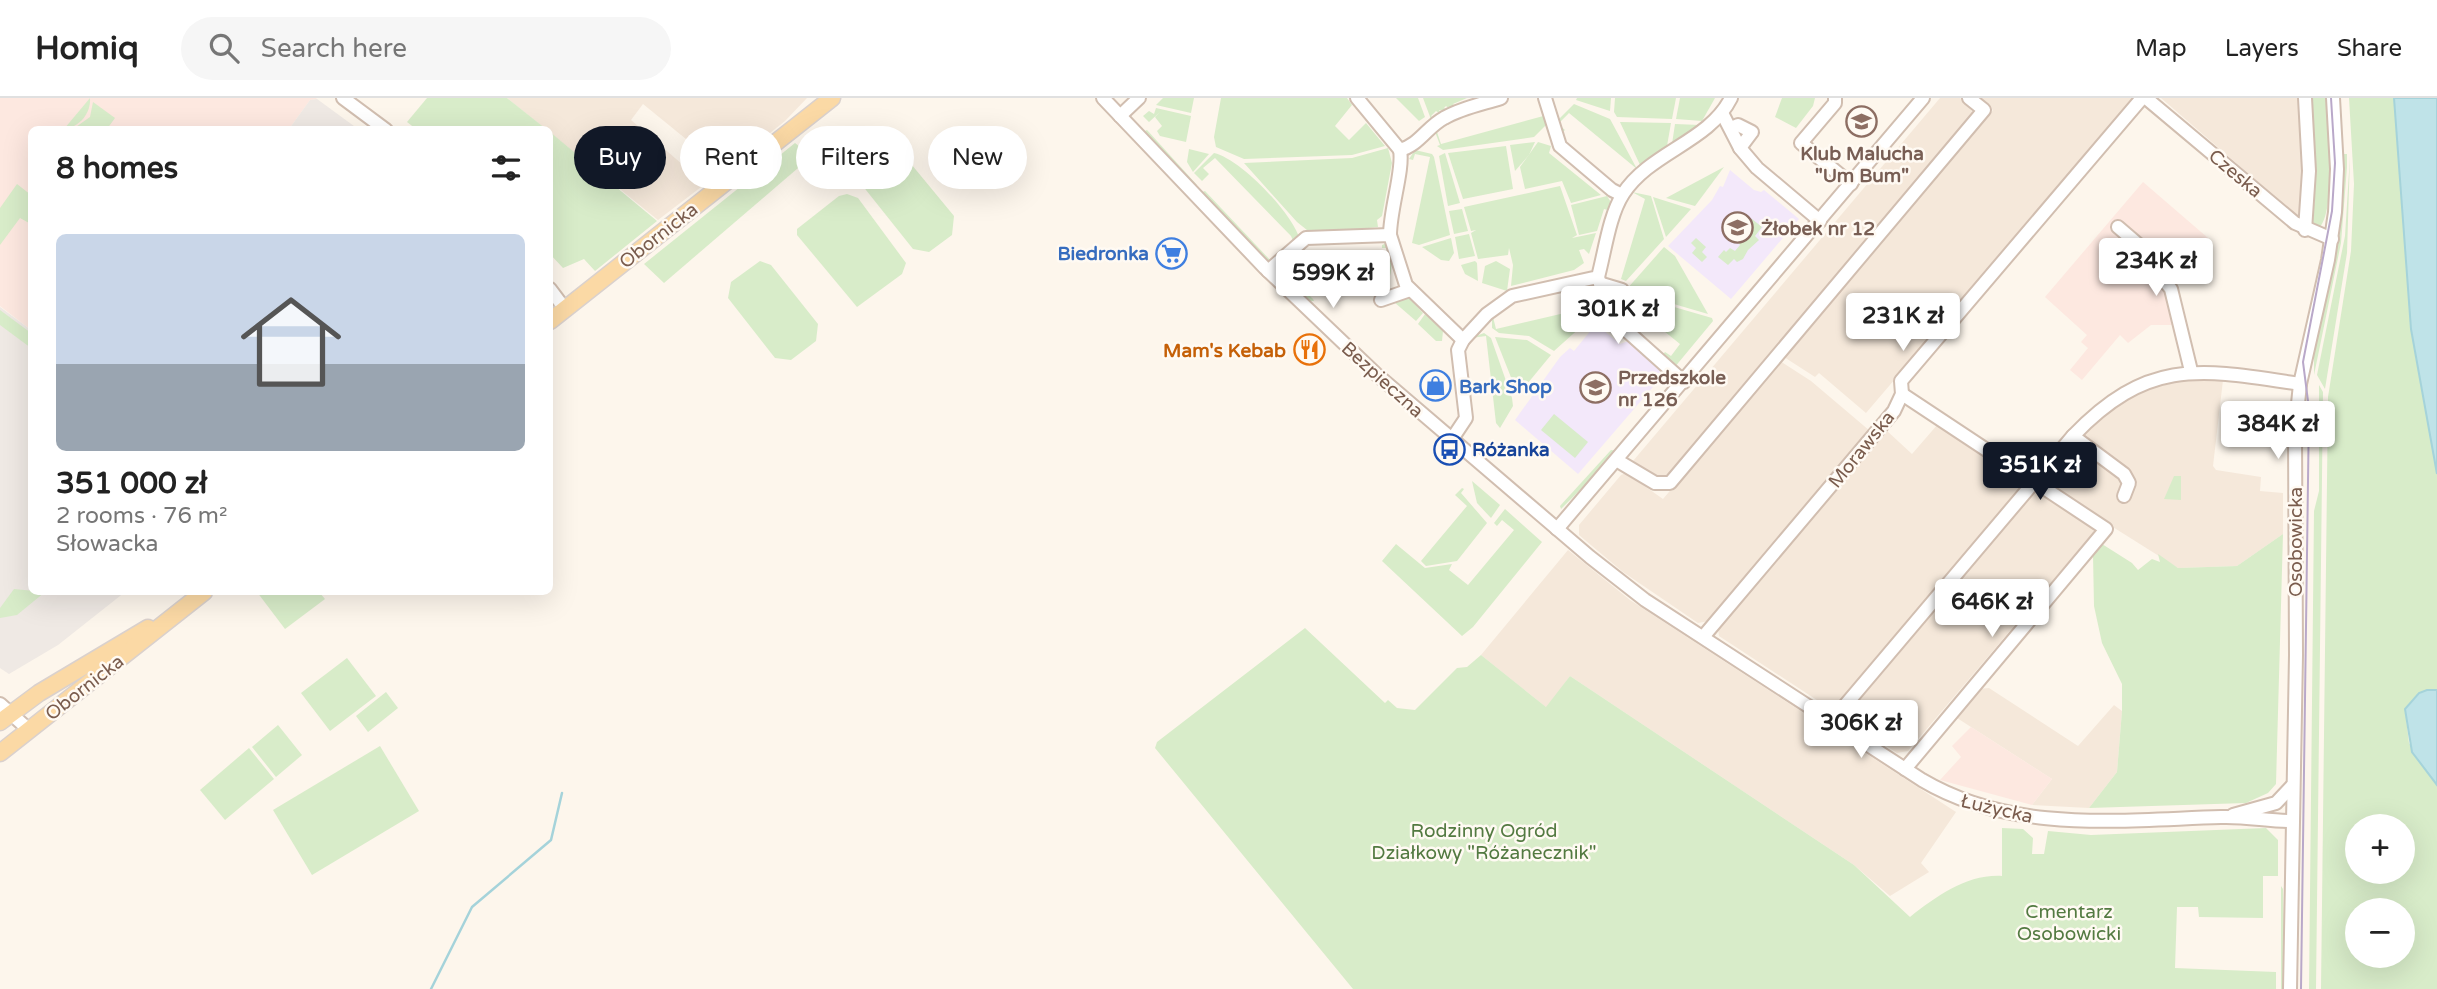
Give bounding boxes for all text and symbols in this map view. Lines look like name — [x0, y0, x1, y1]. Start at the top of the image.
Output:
search box — [181, 17, 671, 80]
text: Homiq — [35, 29, 139, 68]
icon: search — [205, 29, 243, 67]
text: Search here — [261, 33, 407, 64]
text: Map — [2135, 34, 2187, 63]
text: Layers — [2225, 34, 2299, 63]
text: Share — [2337, 34, 2402, 63]
school or university icon: Klub Malucha "Um Bum" — [1845, 105, 1879, 139]
chip: Buy — [574, 126, 666, 189]
chip: Rent — [680, 126, 782, 189]
chip: Filters — [796, 126, 914, 189]
chip: New — [928, 126, 1027, 189]
place label: Klub Malucha "Um Bum" — [1800, 143, 1924, 187]
street label: Czeska — [2204, 145, 2267, 203]
icon: filters — [487, 149, 525, 187]
text: 8 homes — [56, 150, 178, 187]
street label: Obornicka — [615, 198, 702, 273]
school or university icon: Żłobek nr 12 — [1721, 211, 1755, 245]
place label: Żłobek nr 12 — [1761, 218, 1875, 240]
supermarket icon: Biedronka — [1155, 236, 1189, 270]
pin: 234K zł — [2091, 238, 2221, 298]
place label: Biedronka — [1058, 243, 1149, 265]
text: 234K zł — [2115, 247, 2197, 275]
pin: 599K zł — [1268, 250, 1398, 310]
text: 599K zł — [1292, 259, 1374, 287]
icon: home — [228, 279, 354, 405]
pin: 301K zł — [1553, 286, 1683, 346]
pin: 231K zł — [1838, 294, 1968, 353]
text: 301K zł — [1577, 295, 1659, 323]
text: 231K zł — [1862, 302, 1944, 330]
restaurant icon: Mam's Kebab — [1292, 333, 1326, 367]
street label: Bezpieczna — [1337, 337, 1428, 422]
place label: Mam's Kebab — [1163, 340, 1286, 362]
place label: Przedszkole nr 126 — [1618, 367, 1726, 411]
shop icon: Bark Shop — [1419, 369, 1453, 403]
school or university icon: Przedszkole nr 126 — [1578, 371, 1612, 405]
place label: Bark Shop — [1459, 376, 1552, 399]
pin: 384K zł — [2213, 402, 2343, 461]
street label: Morawska — [1824, 407, 1899, 492]
text: 384K zł — [2237, 410, 2319, 438]
bus stop icon: Różanka — [1432, 432, 1466, 466]
place label: Różanka — [1472, 439, 1550, 461]
pin: 351K zł — [1975, 442, 2105, 502]
text: 351K zł — [1999, 451, 2081, 479]
text: 351 000 zł — [56, 465, 207, 502]
street label: Osobowicka — [2285, 487, 2307, 597]
text: 2 rooms · 76 m² — [56, 502, 227, 530]
text: Słowacka — [56, 530, 158, 558]
pin: 646K zł — [1927, 580, 2057, 639]
text: 646K zł — [1951, 588, 2033, 616]
street label: Obornicka — [41, 650, 128, 725]
pin: 306K zł — [1796, 700, 1926, 760]
text: 306K zł — [1820, 709, 1902, 737]
street label: Łużycka — [1959, 790, 2035, 828]
map controls — [2345, 814, 2415, 968]
button: + — [2345, 814, 2415, 884]
park label: Rodzinny Ogród Działkowy "Różanecznik" — [1371, 820, 1597, 864]
button: − — [2345, 898, 2415, 968]
park label: Cmentarz Osobowicki — [2017, 901, 2121, 945]

